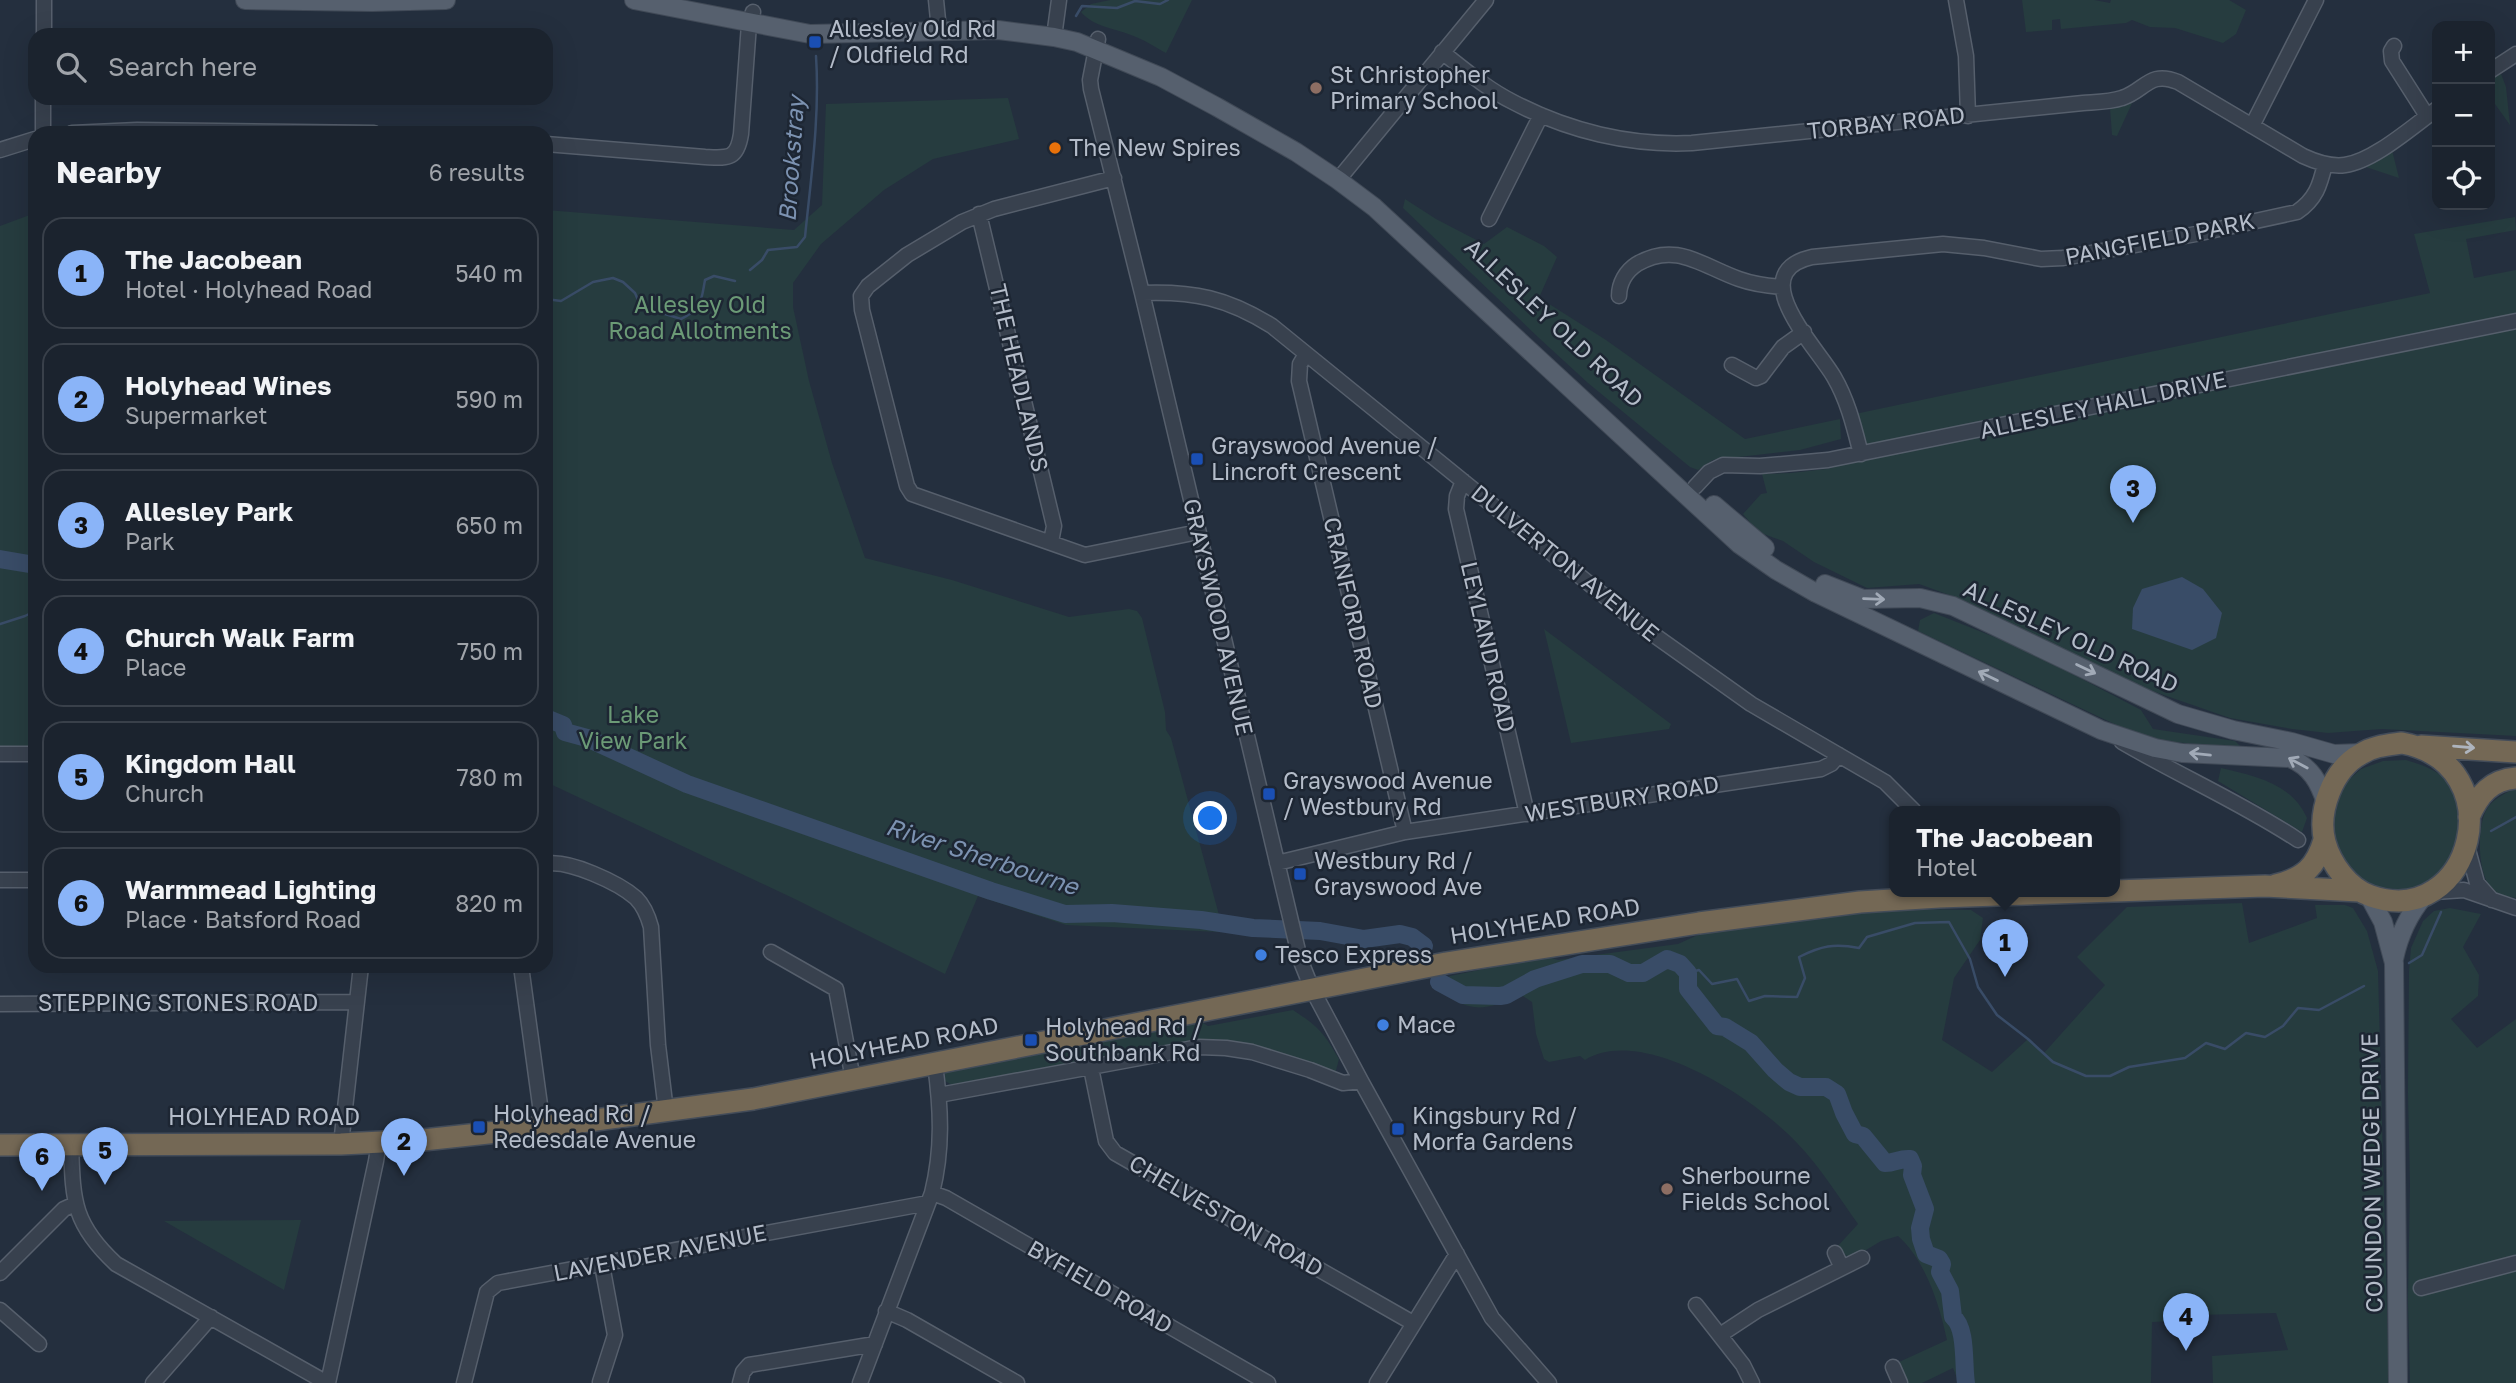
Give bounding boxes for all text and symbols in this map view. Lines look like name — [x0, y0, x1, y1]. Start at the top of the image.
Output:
place label: Allesley Old Rd / Oldfield Rd — [829, 14, 996, 68]
map controls — [2432, 21, 2495, 210]
button: + — [2432, 21, 2495, 84]
search box — [28, 28, 553, 105]
marker: Allesley Old Rd / Oldfield Rd — [807, 34, 823, 50]
icon: search — [52, 48, 90, 86]
text: Search here — [108, 51, 257, 82]
place label: St Christopher Primary School — [1330, 60, 1498, 114]
marker: St Christopher Primary School — [1308, 80, 1324, 96]
button: − — [2432, 84, 2495, 147]
water label: Brookstray — [772, 92, 811, 223]
street label: TORBAY ROAD — [1806, 100, 1966, 144]
place label: The New Spires — [1069, 133, 1241, 161]
marker: The New Spires — [1047, 140, 1063, 156]
button: locate — [2432, 147, 2495, 210]
text: Nearby — [56, 154, 161, 190]
text: 6 results — [429, 158, 525, 186]
street label: PANGFIELD PARK — [2063, 206, 2257, 270]
street label: ALLESLEY OLD ROAD — [1460, 232, 1650, 412]
text: The Jacobean — [125, 244, 302, 275]
text: 1 — [75, 259, 87, 287]
text: 540 m — [455, 259, 523, 287]
text: Hotel · Holyhead Road — [125, 275, 372, 303]
street label: THE HEADLANDS — [985, 281, 1055, 474]
park label: Allesley Old Road Allotments — [608, 290, 792, 344]
street label: ALLESLEY HALL DRIVE — [1977, 364, 2229, 444]
text: Holyhead Wines — [125, 370, 332, 401]
text: 2 — [74, 385, 88, 413]
text: 590 m — [455, 385, 523, 413]
text: Supermarket — [125, 401, 268, 429]
place label: Grayswood Avenue / Lincroft Crescent — [1211, 431, 1437, 485]
marker: Grayswood Avenue / Lincroft Crescent — [1189, 451, 1205, 467]
pin: 3 — [2110, 465, 2156, 523]
street label: DULVERTON AVENUE — [1466, 478, 1665, 647]
street label: GRAYSWOOD AVENUE — [1178, 495, 1260, 738]
text: Allesley Park — [125, 496, 293, 527]
text: 3 — [74, 511, 88, 539]
text: 650 m — [455, 511, 523, 539]
street label: CRANFORD ROAD — [1318, 514, 1390, 711]
text: Park — [125, 527, 175, 555]
street label: LEYLAND ROAD — [1456, 559, 1522, 735]
street label: ALLESLEY OLD ROAD — [1960, 574, 2183, 698]
one-way arrow — [1862, 593, 1885, 606]
text: Church Walk Farm — [125, 622, 355, 653]
text: 4 — [74, 637, 88, 665]
text: 750 m — [457, 637, 523, 665]
text: Place — [125, 653, 186, 681]
one-way arrow — [2075, 663, 2096, 677]
one-way arrow — [1978, 669, 1999, 682]
park label: Lake View Park — [579, 700, 687, 754]
one-way arrow — [2452, 741, 2475, 754]
text: Kingdom Hall — [125, 748, 296, 779]
one-way arrow — [2189, 748, 2211, 761]
one-way arrow — [2288, 756, 2308, 770]
text: 5 — [74, 763, 88, 791]
text: 780 m — [456, 763, 523, 791]
place label: Grayswood Avenue / Westbury Rd — [1283, 766, 1493, 820]
street label: WESTBURY ROAD — [1523, 769, 1721, 827]
text: Church — [125, 779, 204, 807]
marker: Grayswood Avenue / Westbury Rd — [1261, 786, 1277, 802]
your location — [1193, 801, 1227, 835]
popup — [1889, 806, 2120, 897]
water label: River Sherbourne — [883, 811, 1084, 901]
text: The Jacobean — [1916, 822, 2093, 853]
place label: Westbury Rd / Grayswood Ave — [1314, 846, 1482, 900]
text: Hotel — [1916, 853, 1977, 881]
marker: Westbury Rd / Grayswood Ave — [1292, 866, 1308, 882]
text: Warmmead Lighting — [125, 874, 376, 905]
text: 6 — [74, 889, 88, 917]
text: 820 m — [455, 889, 523, 917]
street label: HOLYHEAD ROAD — [1448, 891, 1642, 949]
text: Place · Batsford Road — [125, 905, 361, 933]
pin: 1 — [1982, 919, 2028, 977]
place label: Tesco Express — [1275, 940, 1432, 968]
marker: Tesco Express — [1253, 947, 1269, 963]
street label: STEPPING STONES ROAD — [38, 988, 318, 1016]
street label: HOLYHEAD ROAD — [807, 1010, 1001, 1074]
place label: Mace — [1397, 1010, 1456, 1038]
place label: Holyhead Rd / Southbank Rd — [1045, 1012, 1203, 1066]
marker: Mace — [1375, 1017, 1391, 1033]
marker: Holyhead Rd / Southbank Rd — [1023, 1032, 1039, 1048]
street label: COUNDON WEDGE DRIVE — [2355, 1033, 2387, 1313]
place label: Holyhead Rd / Redesdale Avenue — [493, 1099, 696, 1153]
place label: Kingsbury Rd / Morfa Gardens — [1412, 1101, 1577, 1155]
street label: HOLYHEAD ROAD — [168, 1102, 360, 1130]
pin: 2 — [381, 1118, 427, 1176]
marker: Holyhead Rd / Redesdale Avenue — [471, 1119, 487, 1135]
marker: Kingsbury Rd / Morfa Gardens — [1390, 1121, 1406, 1137]
pin: 5 — [82, 1127, 128, 1185]
pin: 6 — [19, 1133, 65, 1191]
street label: CHELVESTON ROAD — [1124, 1148, 1329, 1282]
place label: Sherbourne Fields School — [1681, 1161, 1830, 1215]
marker: Sherbourne Fields School — [1659, 1181, 1675, 1197]
street label: LAVENDER AVENUE — [551, 1218, 769, 1286]
street label: BYFIELD ROAD — [1023, 1233, 1178, 1339]
pin: 4 — [2163, 1293, 2209, 1351]

